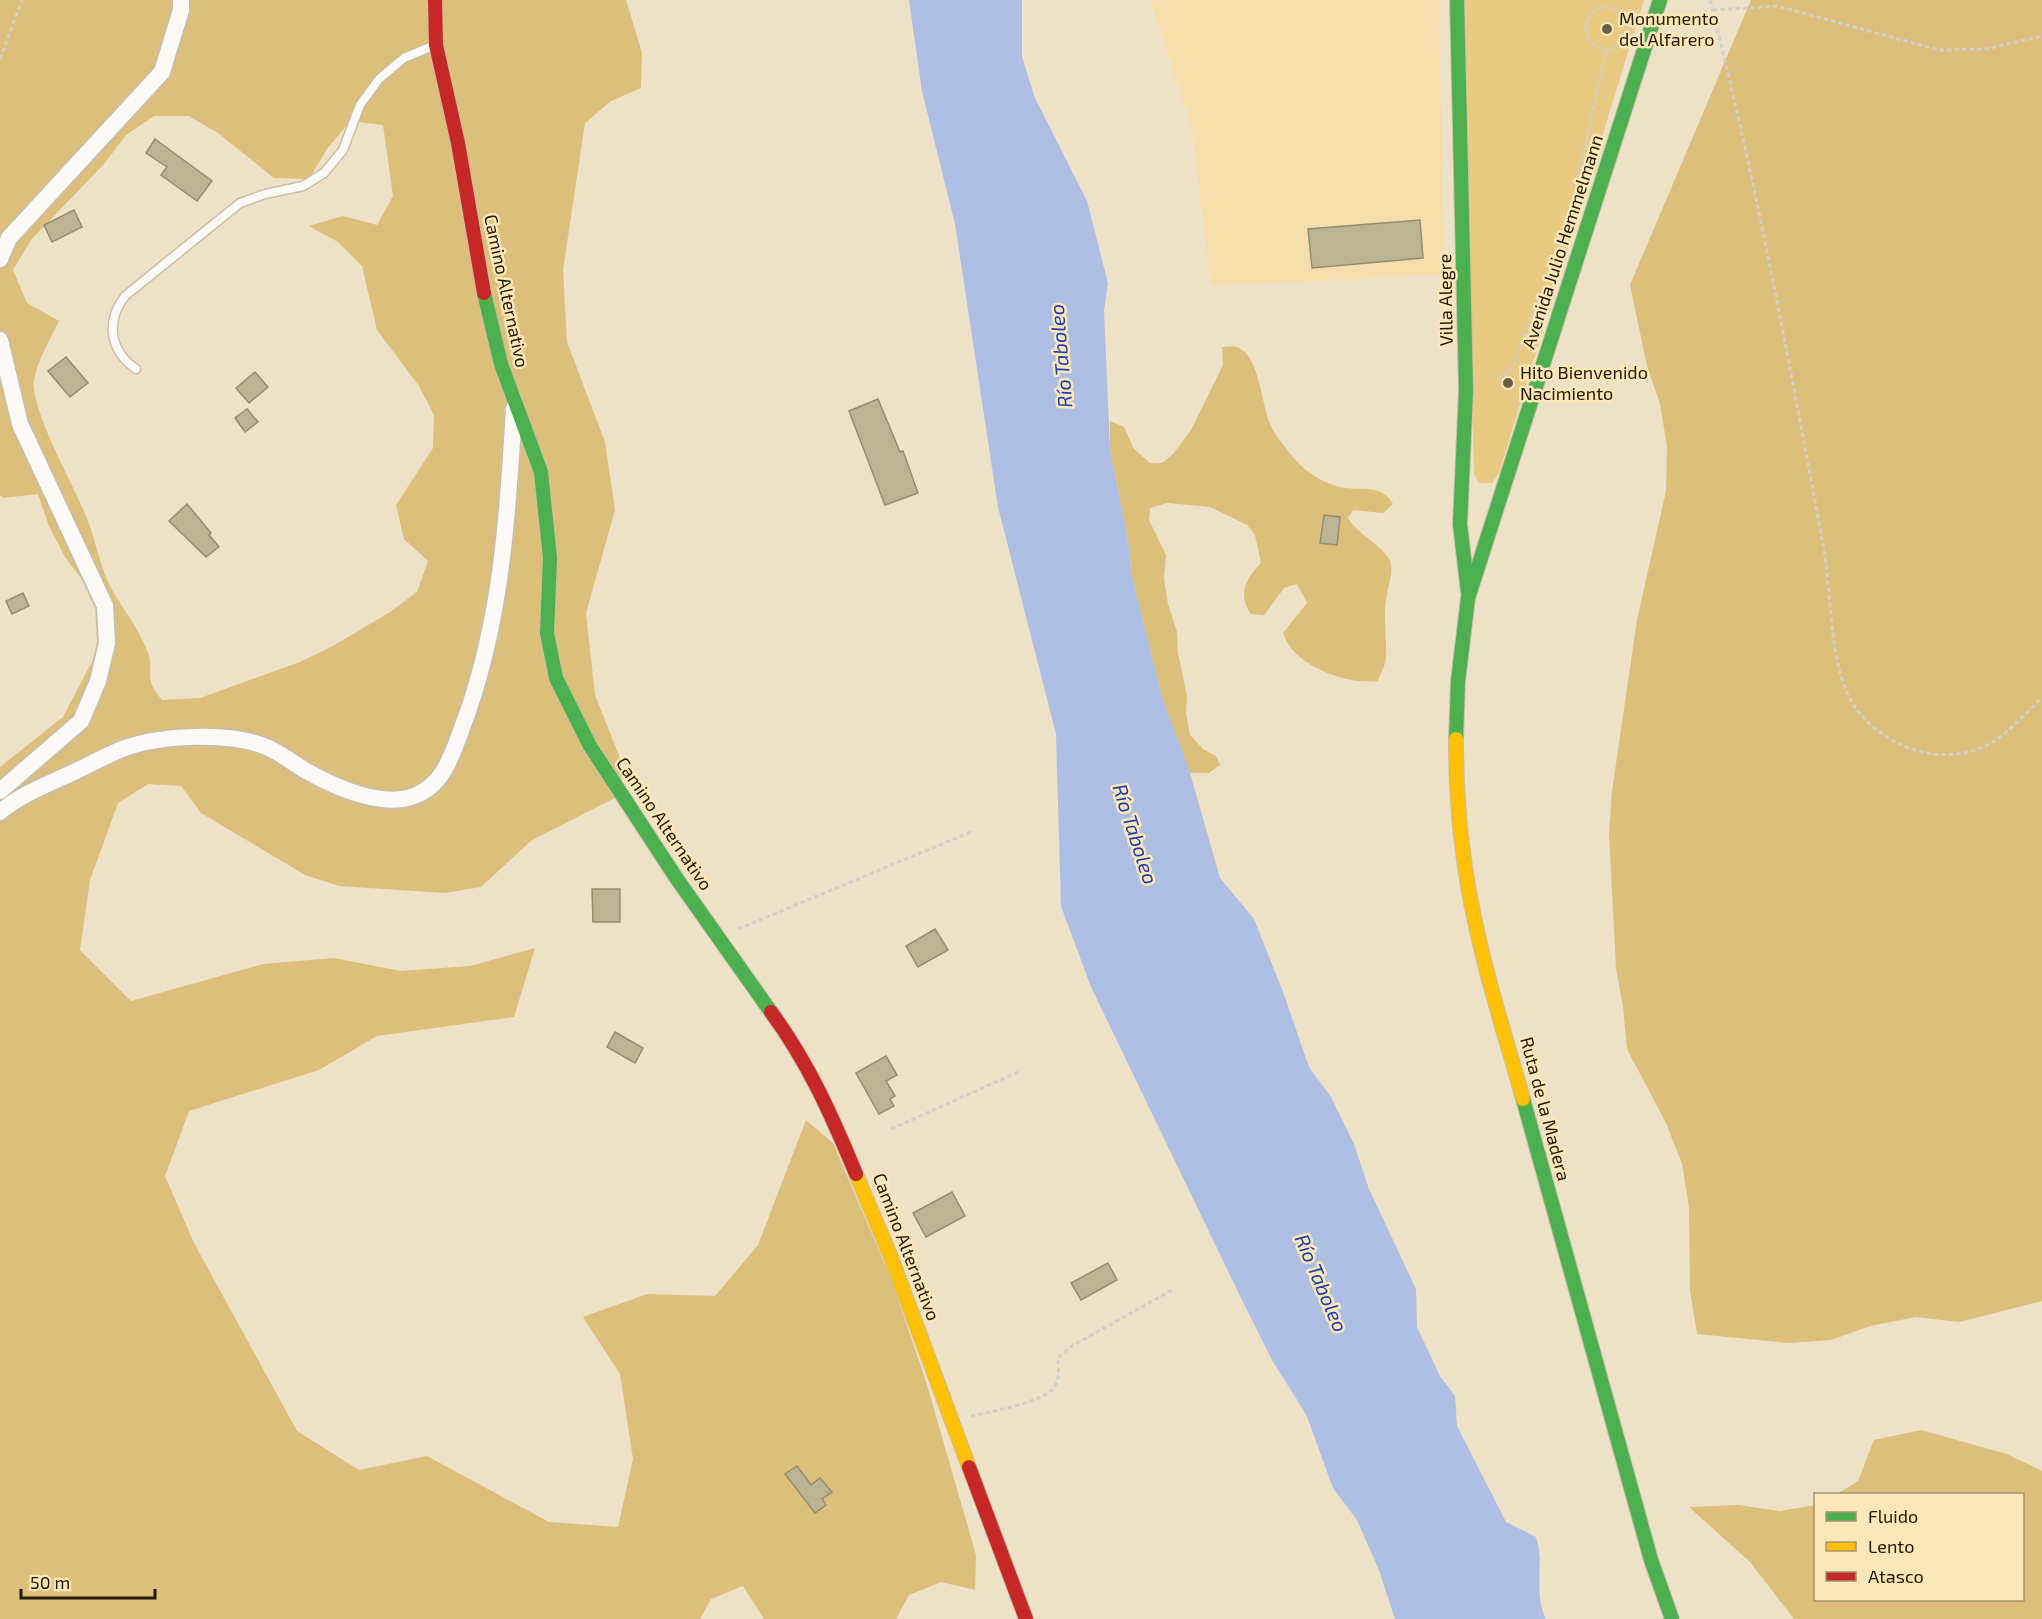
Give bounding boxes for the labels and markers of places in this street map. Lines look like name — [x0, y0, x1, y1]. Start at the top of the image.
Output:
place label: Monumento del Alfarero — [1619, 7, 1719, 50]
marker: Monumento del Alfarero — [1600, 22, 1614, 36]
place label: Hito Bienvenido Nacimiento — [1520, 361, 1648, 404]
marker: Hito Bienvenido Nacimiento — [1501, 376, 1515, 390]

